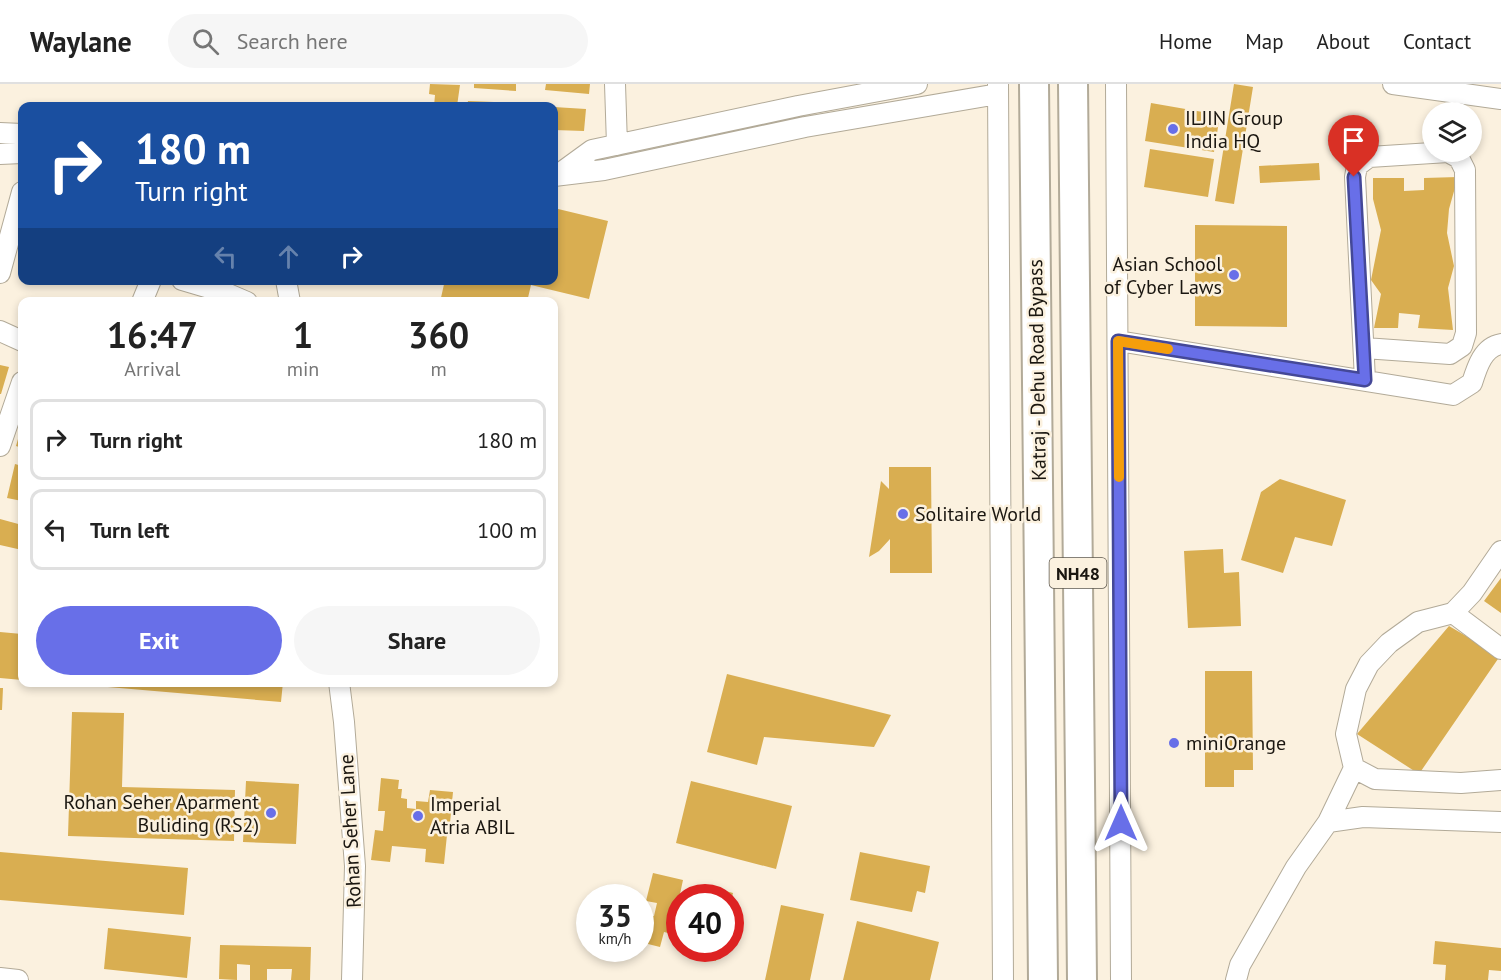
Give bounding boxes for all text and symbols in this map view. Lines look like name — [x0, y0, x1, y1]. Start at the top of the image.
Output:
search box — [168, 14, 588, 68]
text: Waylane — [30, 23, 132, 60]
icon: search — [189, 25, 222, 58]
text: Search here — [237, 27, 348, 55]
text: Home — [1159, 28, 1212, 55]
text: Map — [1245, 28, 1284, 55]
text: About — [1317, 28, 1370, 55]
text: Contact — [1403, 28, 1471, 55]
map controls — [1422, 102, 1482, 162]
button: layers — [1422, 102, 1482, 162]
place label: ILJIN Group India HQ — [1185, 105, 1283, 154]
pin — [1328, 115, 1379, 177]
text: 180 m — [135, 121, 251, 176]
marker: ILJIN Group India HQ — [1166, 122, 1180, 136]
icon: arrive — [1337, 124, 1370, 157]
icon: right — [36, 126, 114, 204]
text: Turn right — [135, 174, 248, 208]
icon: left — [209, 240, 242, 273]
icon: ahead — [272, 240, 305, 273]
icon: right — [335, 240, 368, 273]
place label: Asian School of Cyber Laws — [1104, 251, 1222, 300]
street label: Katraj - Dehu Road Bypass — [1022, 259, 1052, 481]
marker: Asian School of Cyber Laws — [1227, 268, 1241, 282]
text: 16:47 — [107, 311, 198, 358]
text: 1 — [293, 311, 313, 358]
text: 360 — [408, 311, 469, 358]
text: Arrival — [124, 356, 180, 382]
text: min — [287, 356, 319, 382]
text: m — [431, 356, 447, 382]
icon: right — [39, 423, 72, 456]
text: Turn right — [90, 426, 182, 454]
text: 180 m — [477, 426, 537, 454]
place label: Solitaire World — [915, 501, 1041, 527]
marker: Solitaire World — [896, 507, 910, 521]
icon: left — [39, 513, 72, 546]
text: Turn left — [90, 516, 170, 544]
text: 100 m — [477, 516, 537, 544]
road number: NH48 — [1050, 558, 1106, 588]
button: Exit — [36, 606, 282, 675]
button: Share — [294, 606, 540, 675]
place label: miniOrange — [1186, 730, 1286, 756]
marker: miniOrange — [1167, 736, 1181, 750]
street label: Rohan Seher Lane — [333, 754, 367, 908]
place label: Rohan Seher Aparment Buliding (RS2) — [63, 789, 259, 838]
place label: Imperial Atria ABIL — [430, 791, 515, 840]
position arrow — [1089, 791, 1153, 855]
marker: Rohan Seher Aparment Buliding (RS2) — [264, 806, 278, 820]
marker: Imperial Atria ABIL — [411, 809, 425, 823]
speed limit sign: 40 — [666, 884, 744, 962]
text: 35 — [598, 896, 632, 935]
text: km/h — [599, 929, 631, 948]

